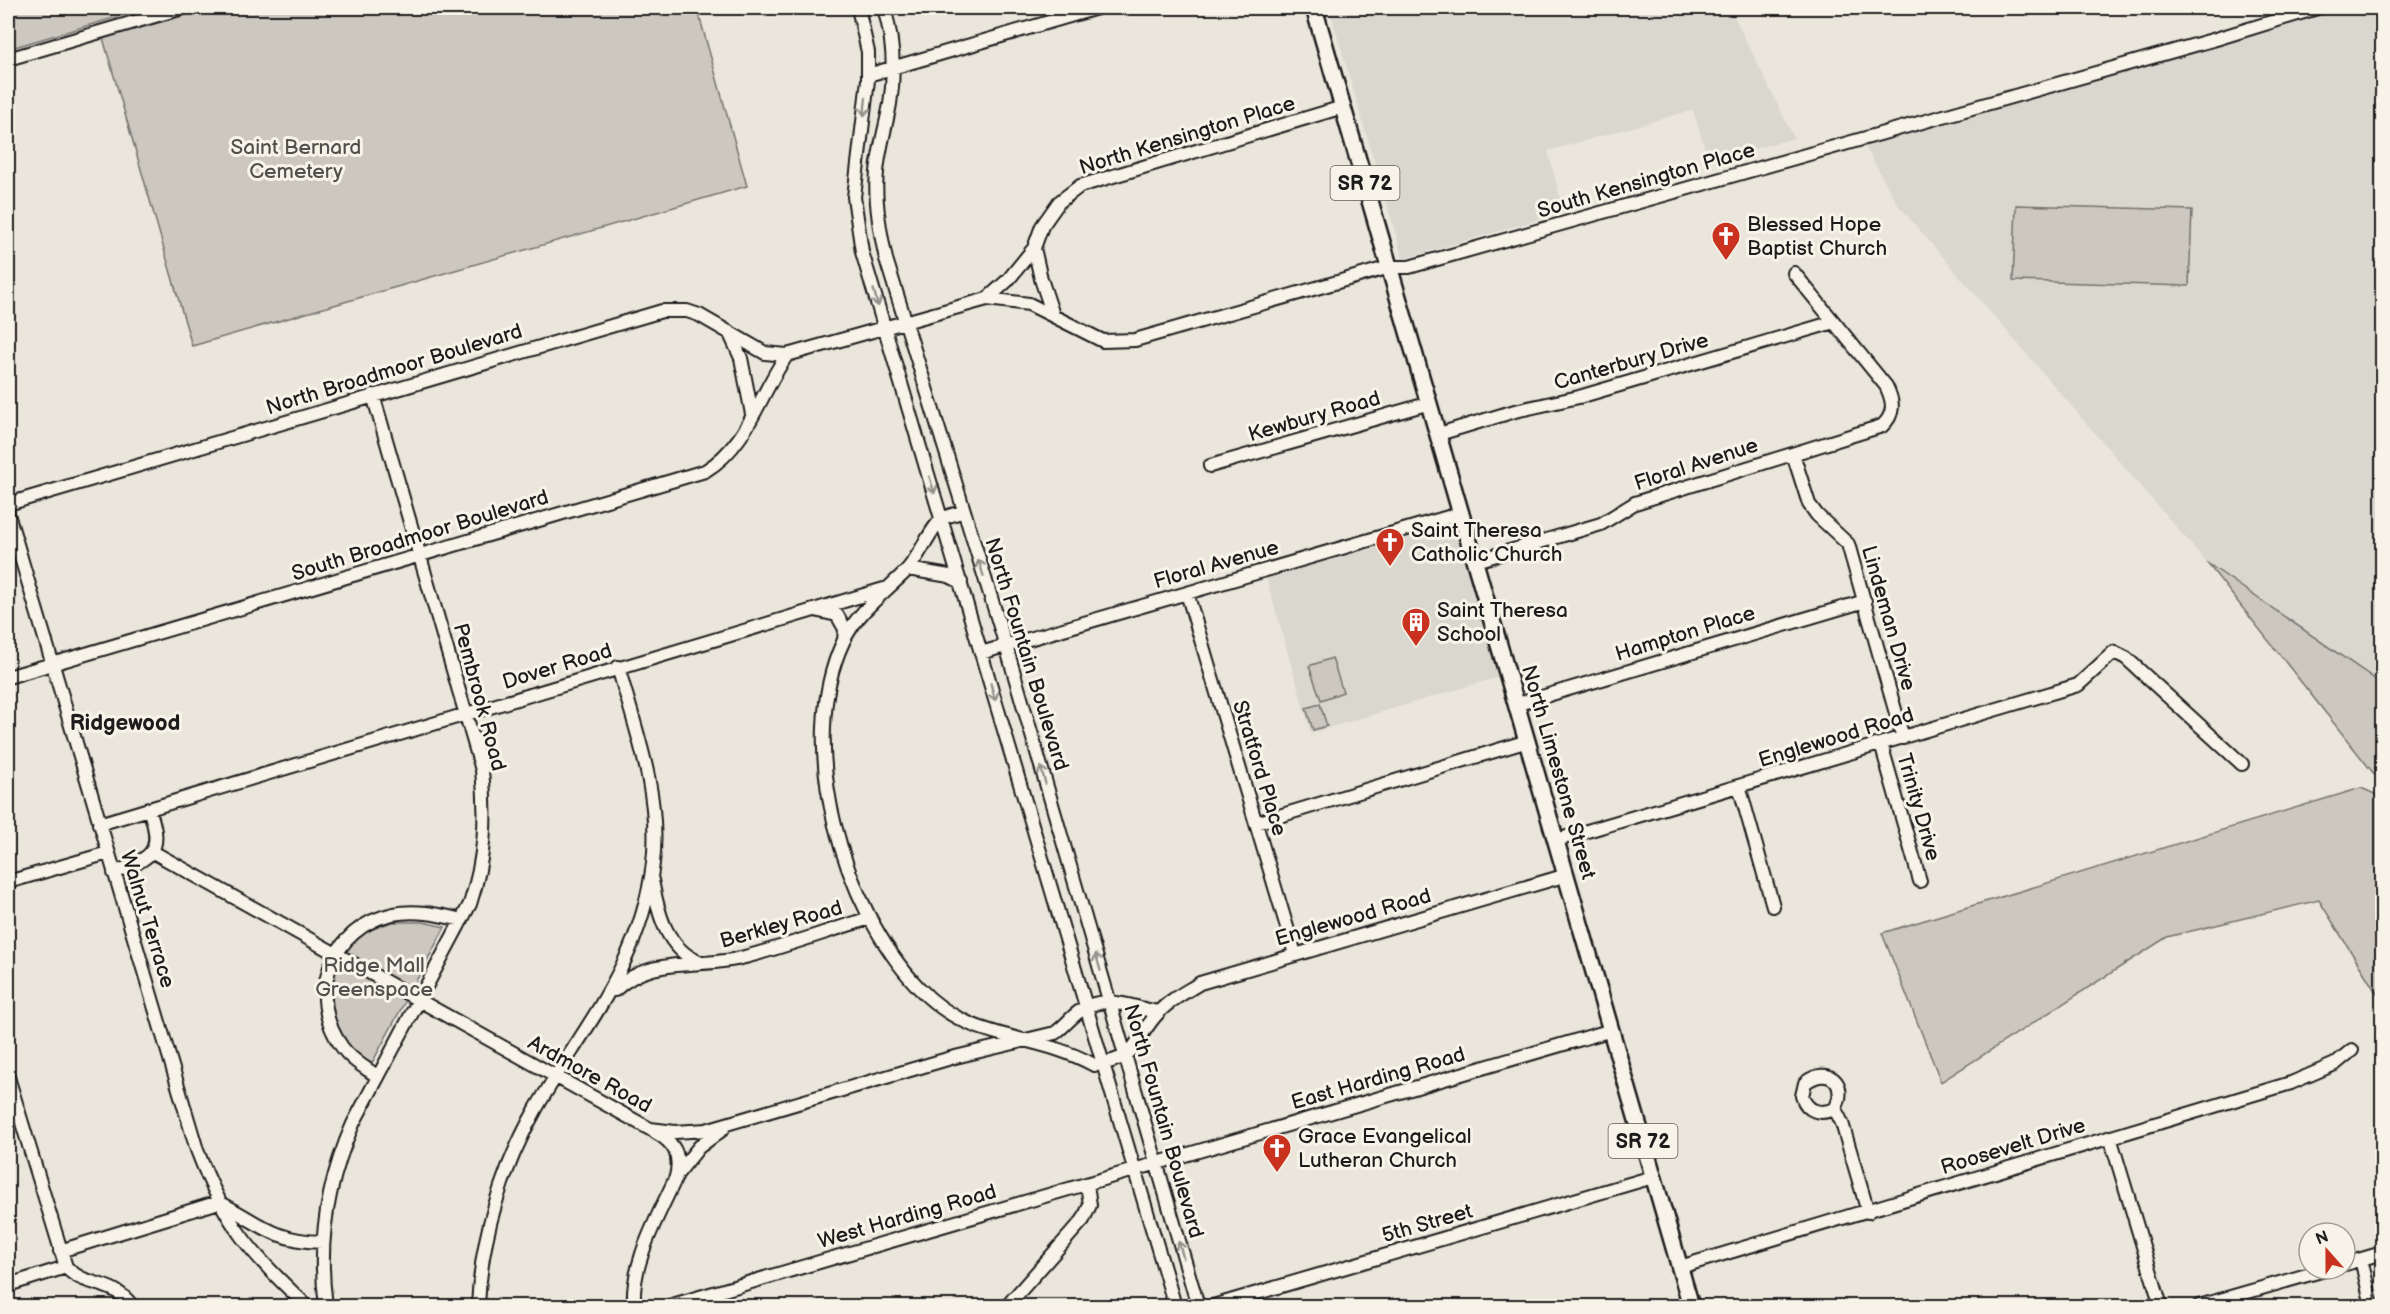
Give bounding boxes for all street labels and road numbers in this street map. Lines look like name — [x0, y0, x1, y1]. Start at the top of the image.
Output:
street label: North Kensington Place — [1076, 91, 1298, 180]
street label: South Kensington Place — [1534, 137, 1758, 224]
road number: SR 72 — [1330, 166, 1400, 200]
street label: North Broadmoor Boulevard — [263, 319, 525, 420]
street label: Canterbury Drive — [1551, 327, 1711, 395]
street label: Kewbury Road — [1245, 386, 1383, 447]
street label: Floral Avenue — [1631, 433, 1761, 496]
street label: South Broadmoor Boulevard — [289, 484, 552, 587]
street label: North Fountain Boulevard — [979, 535, 1074, 774]
street label: Floral Avenue — [1151, 535, 1282, 594]
street label: Lindeman Drive — [1856, 543, 1921, 693]
street label: Hampton Place — [1612, 600, 1758, 667]
street label: Pembrook Road — [448, 620, 511, 774]
street label: Dover Road — [499, 638, 615, 695]
street label: North Limestone Street — [1516, 662, 1601, 883]
street label: Stratford Place — [1227, 697, 1292, 839]
street label: Englewood Road — [1755, 702, 1917, 773]
street label: Trinity Drive — [1891, 751, 1946, 864]
street label: Walnut Terrace — [115, 847, 180, 991]
street label: Englewood Road — [1272, 883, 1434, 952]
street label: Berkley Road — [717, 895, 845, 954]
street label: North Fountain Boulevard — [1118, 1001, 1209, 1241]
street label: Ardmore Road — [524, 1030, 656, 1119]
street label: East Harding Road — [1288, 1042, 1468, 1115]
street label: Roosevelt Drive — [1938, 1113, 2089, 1180]
road number: SR 72 — [1608, 1124, 1678, 1158]
street label: West Harding Road — [815, 1179, 999, 1254]
street label: 5th Street — [1379, 1198, 1476, 1248]

